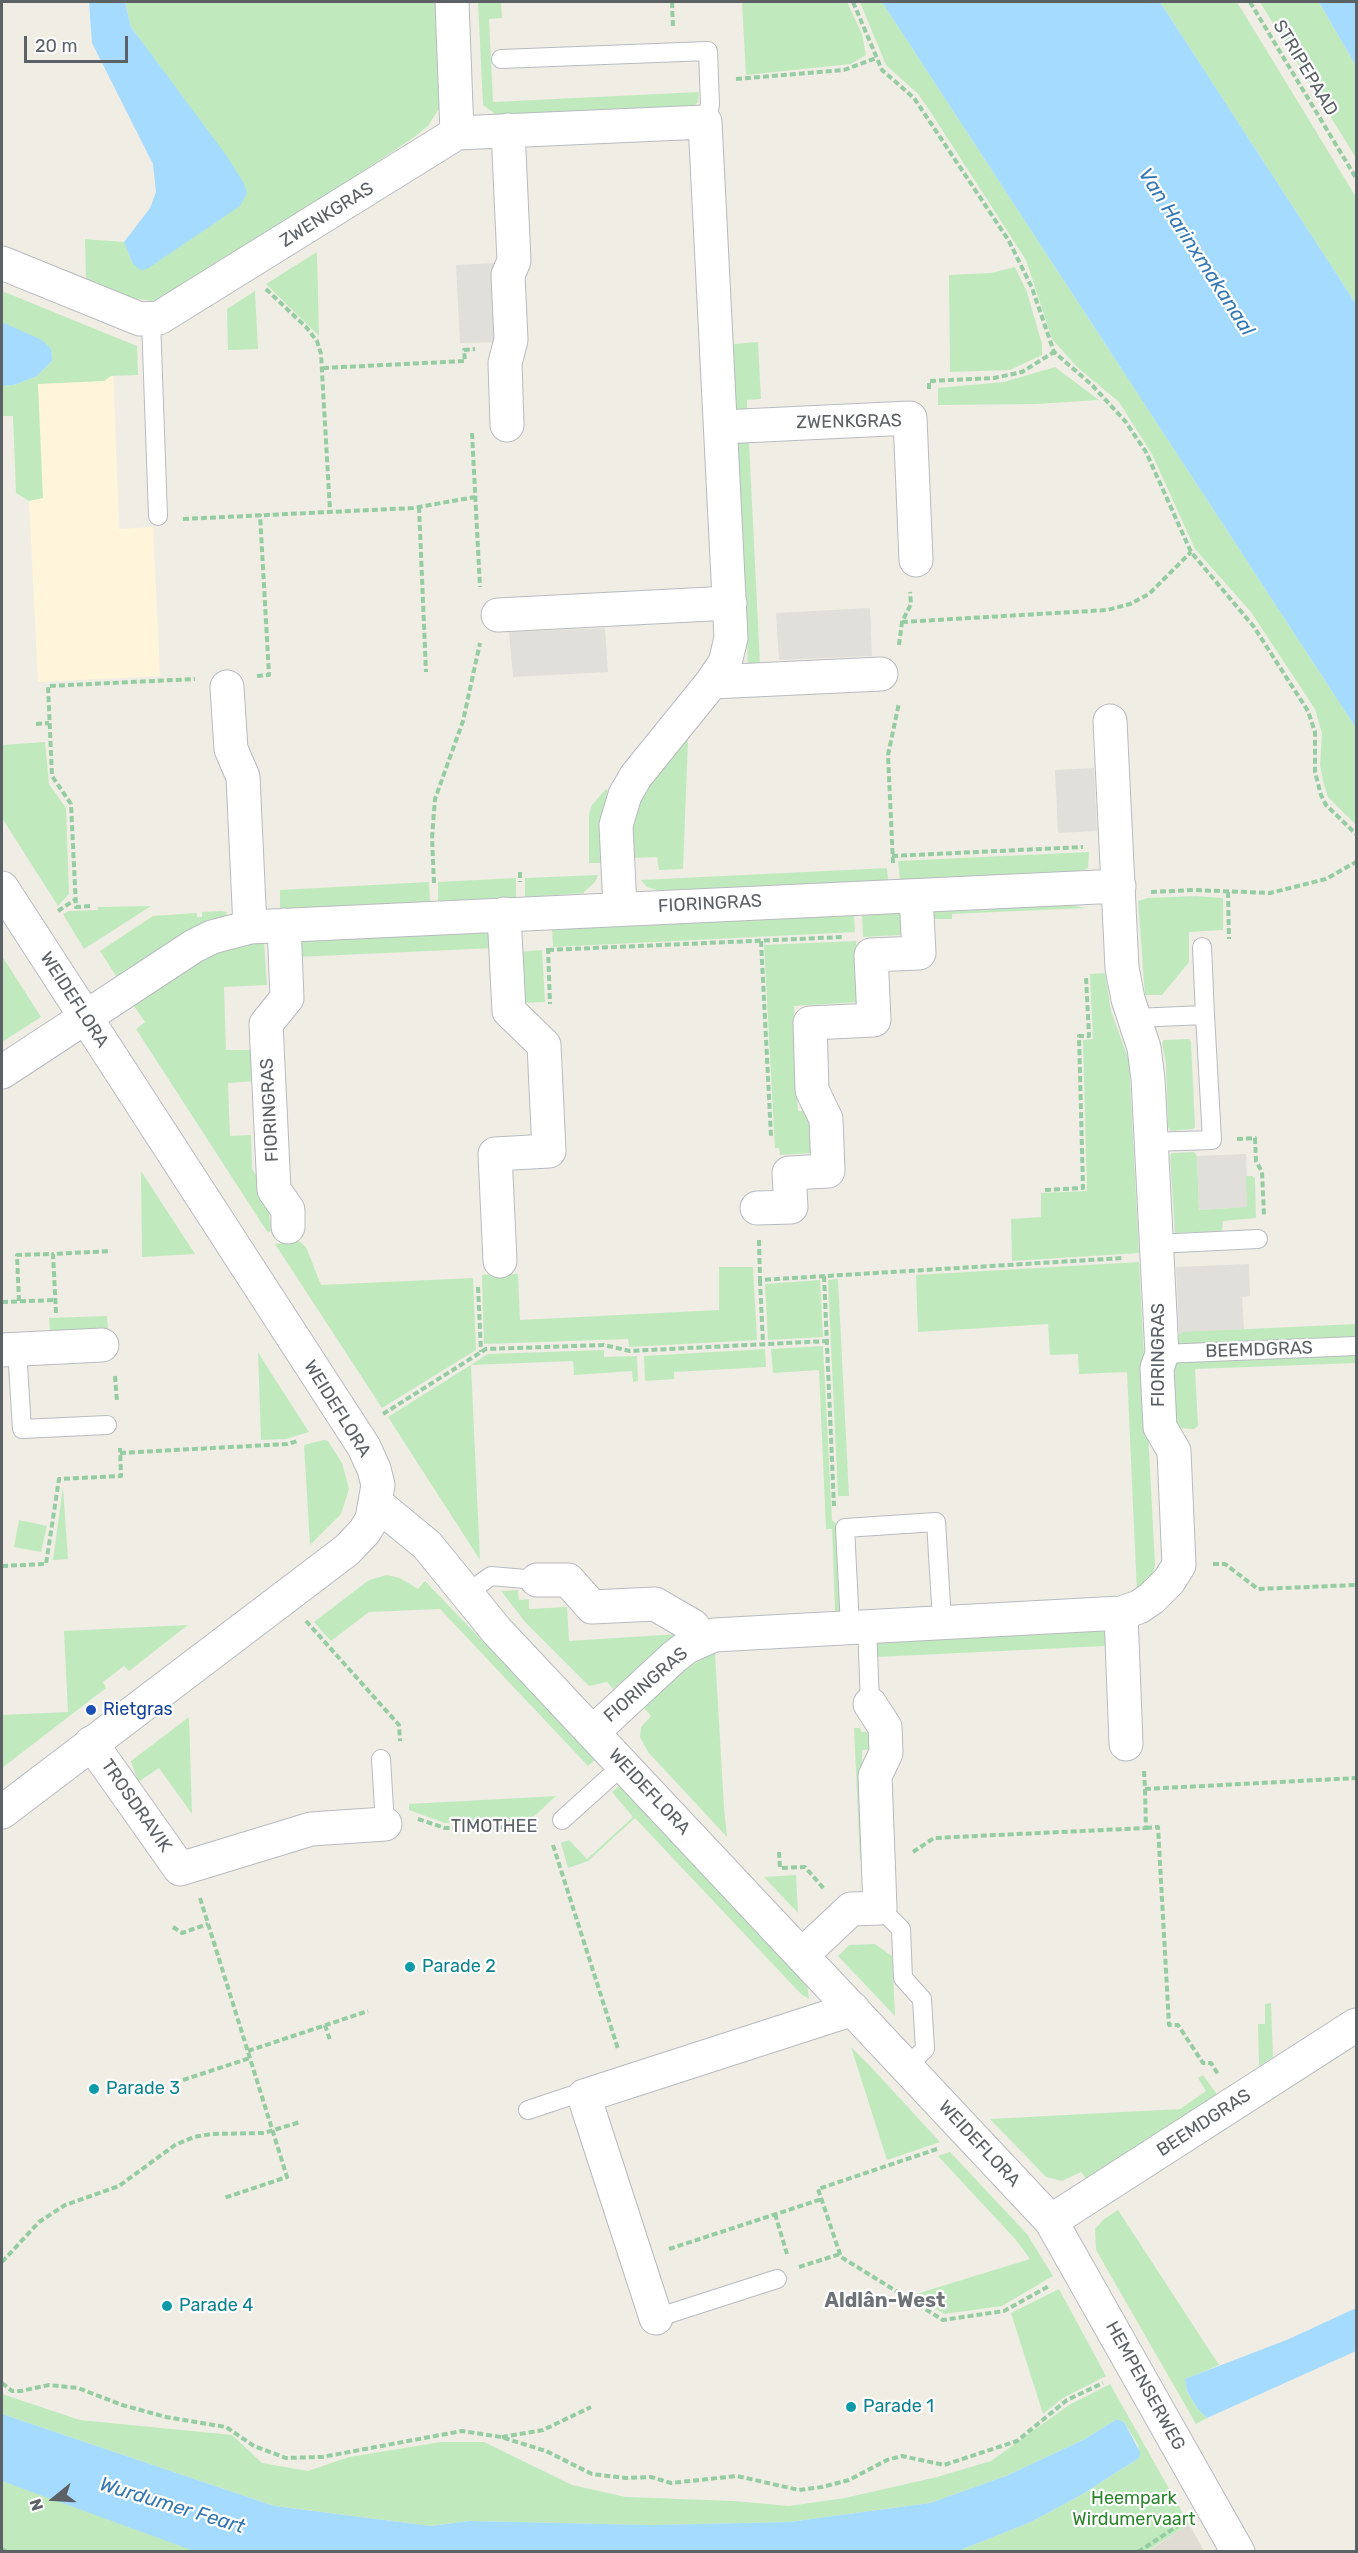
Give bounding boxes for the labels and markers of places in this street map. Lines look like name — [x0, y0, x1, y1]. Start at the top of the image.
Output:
place label: Rietgras — [103, 1699, 173, 1721]
marker: Rietgras — [84, 1703, 98, 1717]
place label: Parade 2 — [422, 1956, 496, 1978]
marker: Parade 2 — [403, 1960, 417, 1974]
place label: Parade 3 — [106, 2078, 180, 2100]
marker: Parade 3 — [87, 2082, 101, 2096]
place label: Parade 4 — [179, 2295, 253, 2317]
marker: Parade 4 — [160, 2299, 174, 2313]
place label: Parade 1 — [863, 2396, 934, 2418]
marker: Parade 1 — [844, 2400, 858, 2414]

